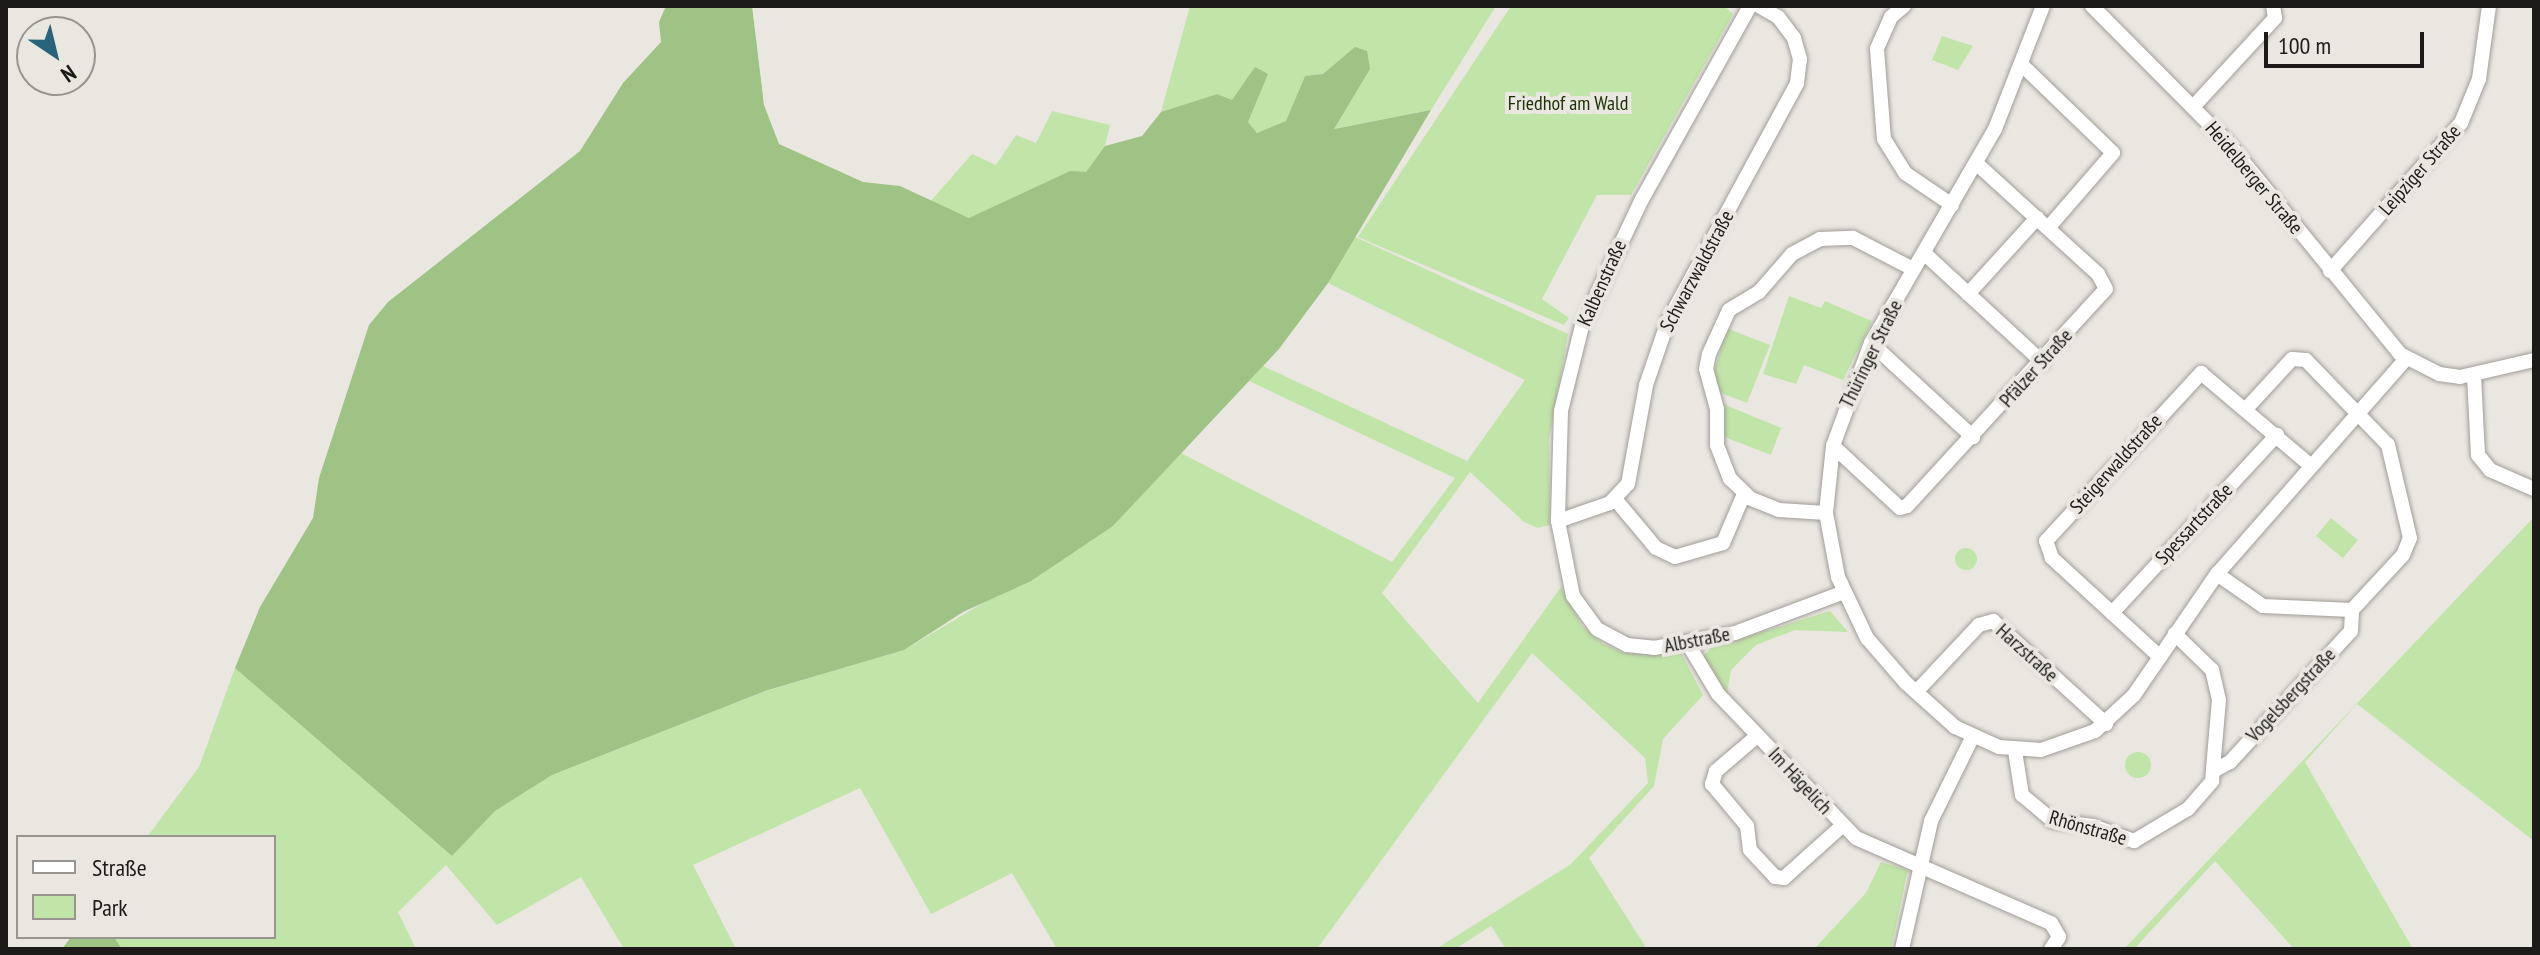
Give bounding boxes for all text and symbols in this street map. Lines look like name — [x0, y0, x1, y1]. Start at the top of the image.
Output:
north arrow — [16, 16, 96, 96]
scale bar — [2268, 16, 2428, 66]
text: 100 m — [2278, 30, 2331, 61]
text: N — [56, 59, 82, 89]
park label: Friedhof am Wald — [1508, 91, 1628, 115]
street label: Heidelberger Straße — [2200, 117, 2308, 239]
street label: Leipziger Straße — [2374, 120, 2466, 220]
street label: Schwarzwaldstraße — [1655, 206, 1739, 336]
street label: Kalbenstraße — [1572, 236, 1632, 330]
street label: Thüringer Straße — [1835, 296, 1907, 412]
street label: Pfälzer Straße — [1995, 324, 2077, 412]
street label: Steigerwaldstraße — [2065, 409, 2167, 519]
street label: Spessartstraße — [2150, 478, 2238, 570]
street label: Harzstraße — [1991, 619, 2063, 687]
street label: Albstraße — [1662, 622, 1732, 658]
street label: Vogelsbergstraße — [2241, 643, 2341, 747]
street label: Im Hägelich — [1763, 743, 1837, 819]
street label: Rhönstraße — [2046, 805, 2130, 851]
legend — [16, 835, 276, 939]
text: Straße — [92, 852, 147, 883]
text: Park — [92, 892, 128, 923]

